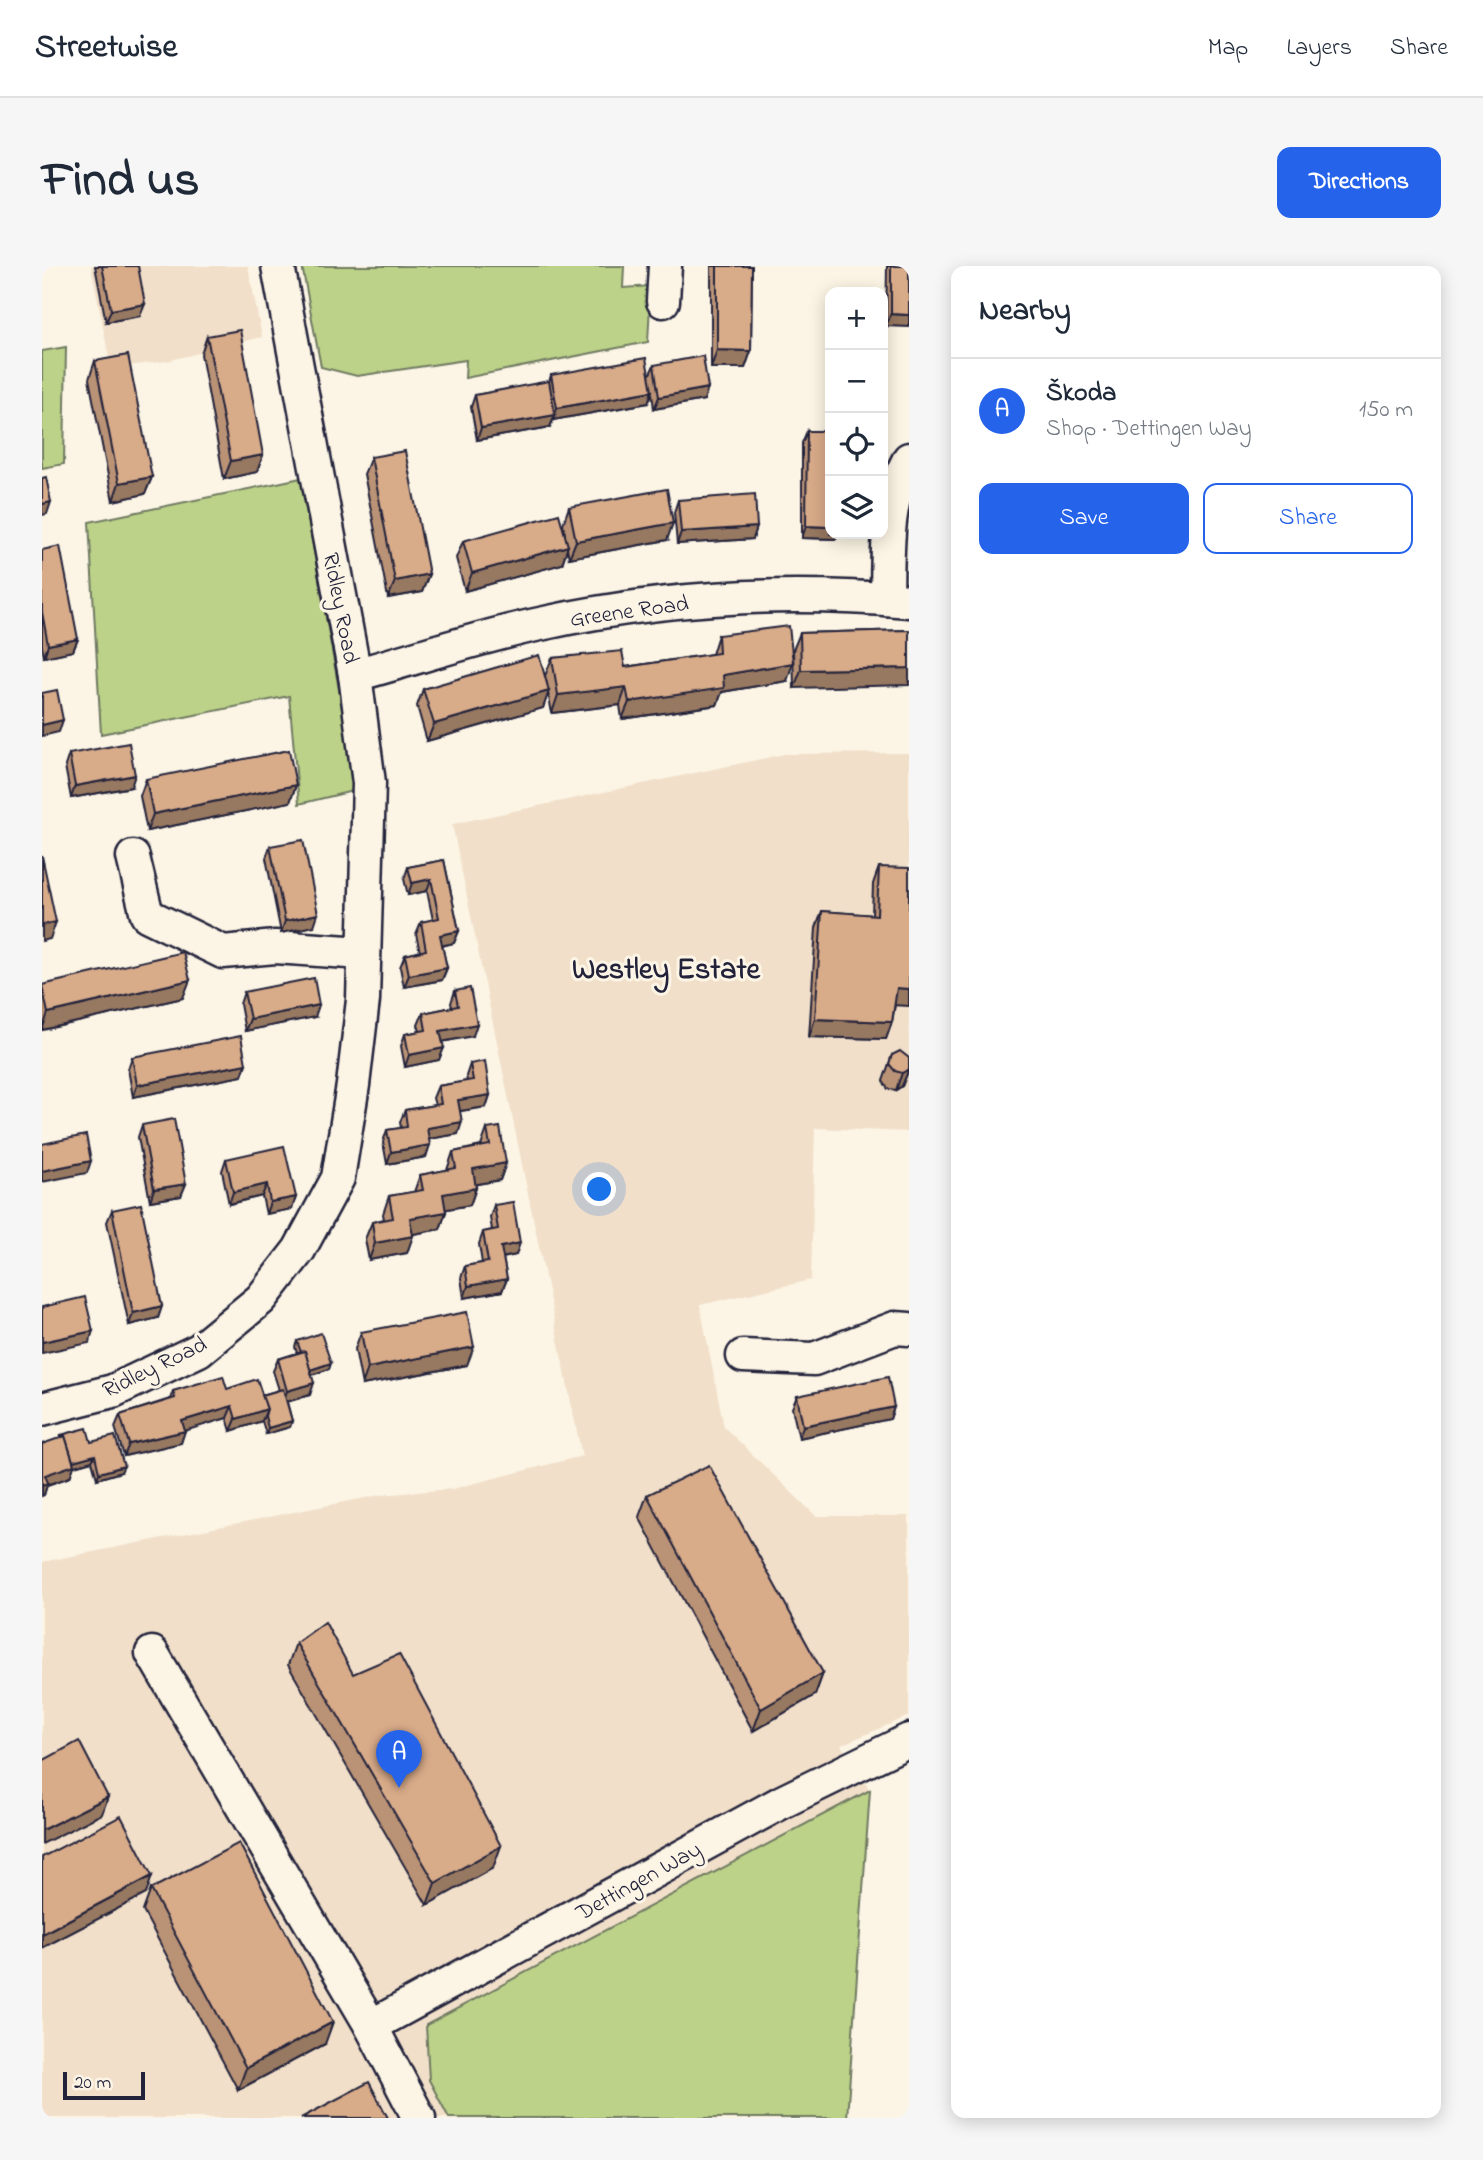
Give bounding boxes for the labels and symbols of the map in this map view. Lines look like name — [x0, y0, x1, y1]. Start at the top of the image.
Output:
street label: Ridley Road — [311, 550, 366, 667]
street label: Greene Road — [568, 588, 691, 637]
district label: Westley Estate — [572, 949, 762, 993]
your location — [582, 1172, 616, 1206]
street label: Ridley Road — [97, 1329, 214, 1410]
pin: A — [376, 1730, 422, 1788]
street label: Dettingen Way — [570, 1834, 709, 1933]
scale bar — [63, 2069, 145, 2101]

